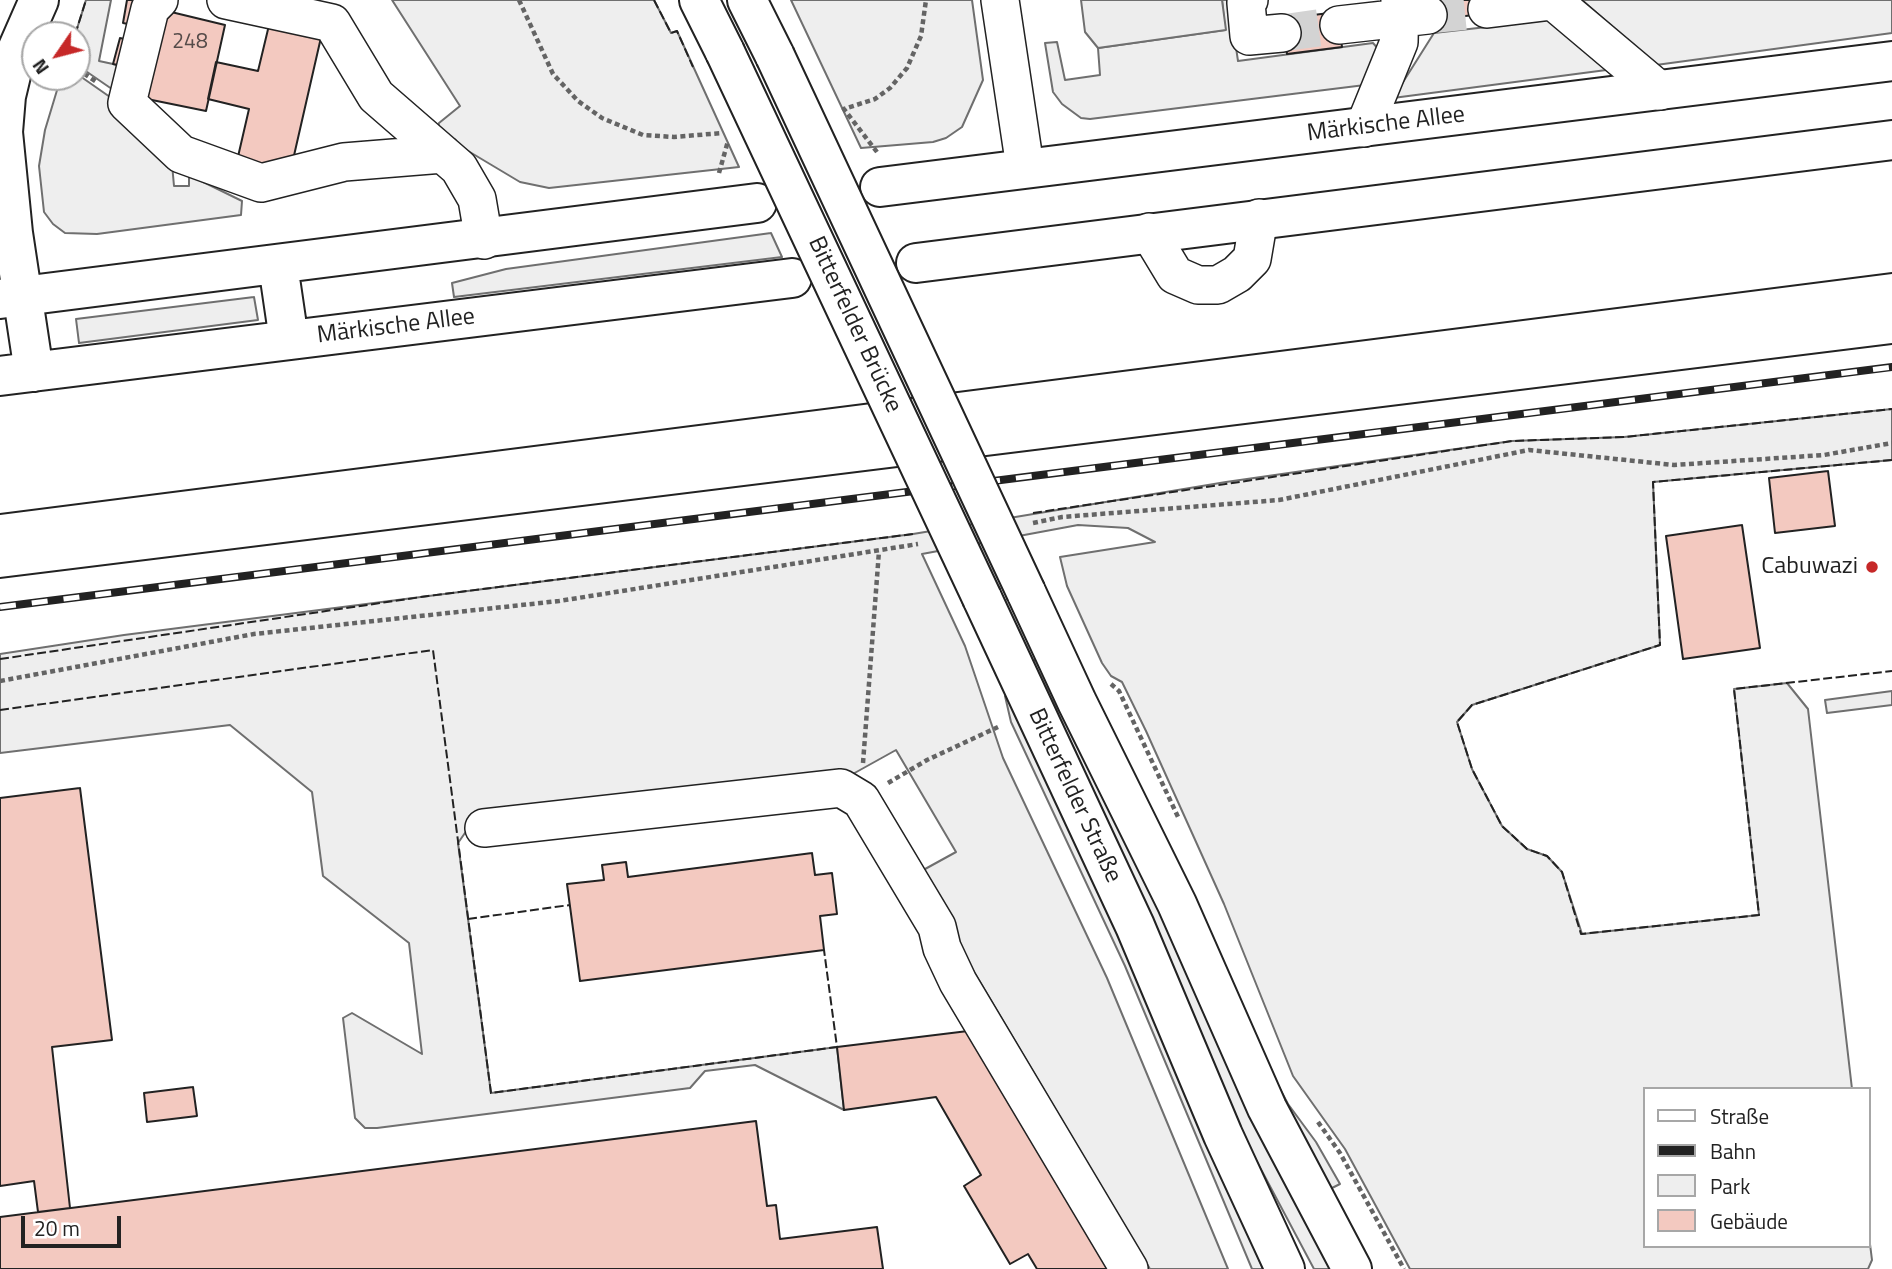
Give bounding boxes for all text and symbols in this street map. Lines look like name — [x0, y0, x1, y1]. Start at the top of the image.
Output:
north arrow — [21, 21, 91, 91]
house number: 248 — [172, 30, 208, 56]
text: N — [24, 53, 56, 81]
street label: Märkische Allee — [1305, 101, 1467, 149]
street label: Bitterfelder Brücke — [801, 232, 907, 418]
street label: Märkische Allee — [315, 303, 477, 351]
place label: Cabuwazi — [1761, 553, 1858, 581]
marker: Cabuwazi — [1864, 559, 1880, 575]
street label: Bitterfelder Straße — [1021, 704, 1127, 888]
legend — [1644, 1087, 1871, 1248]
text: Straße — [1710, 1100, 1769, 1132]
text: Bahn — [1710, 1135, 1756, 1167]
text: Park — [1710, 1170, 1750, 1202]
scale bar — [24, 1202, 124, 1246]
text: Gebäude — [1710, 1205, 1788, 1237]
text: 20 m — [34, 1212, 80, 1244]

